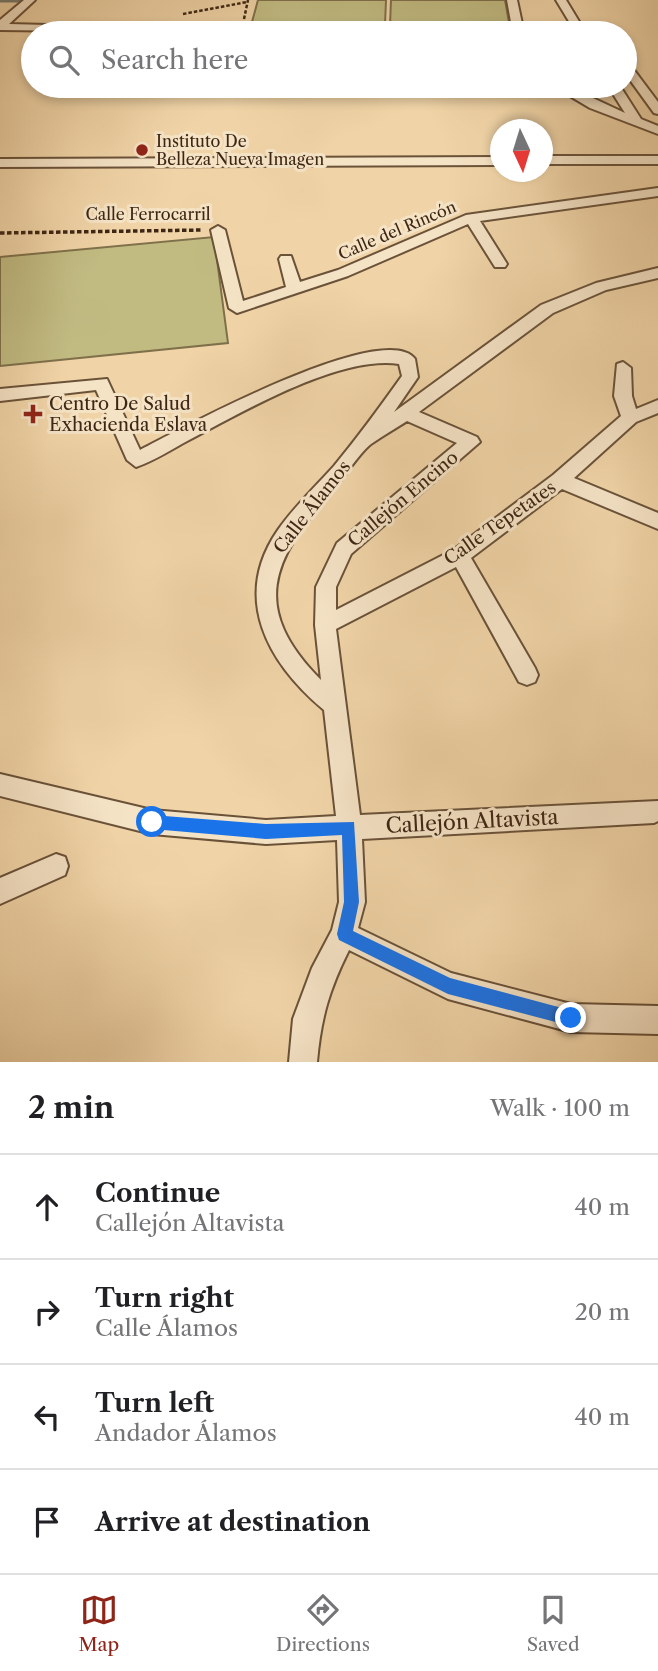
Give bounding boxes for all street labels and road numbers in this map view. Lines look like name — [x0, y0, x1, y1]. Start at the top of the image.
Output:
street label: Calle del Rincón — [335, 196, 459, 264]
street label: Calle Ferrocarril — [85, 204, 211, 224]
street label: Callejón Encino — [343, 446, 463, 552]
street label: Calle Álamos — [268, 455, 355, 558]
street label: Calle Tepetates — [440, 476, 560, 570]
street label: Callejón Altavista — [385, 804, 560, 838]

